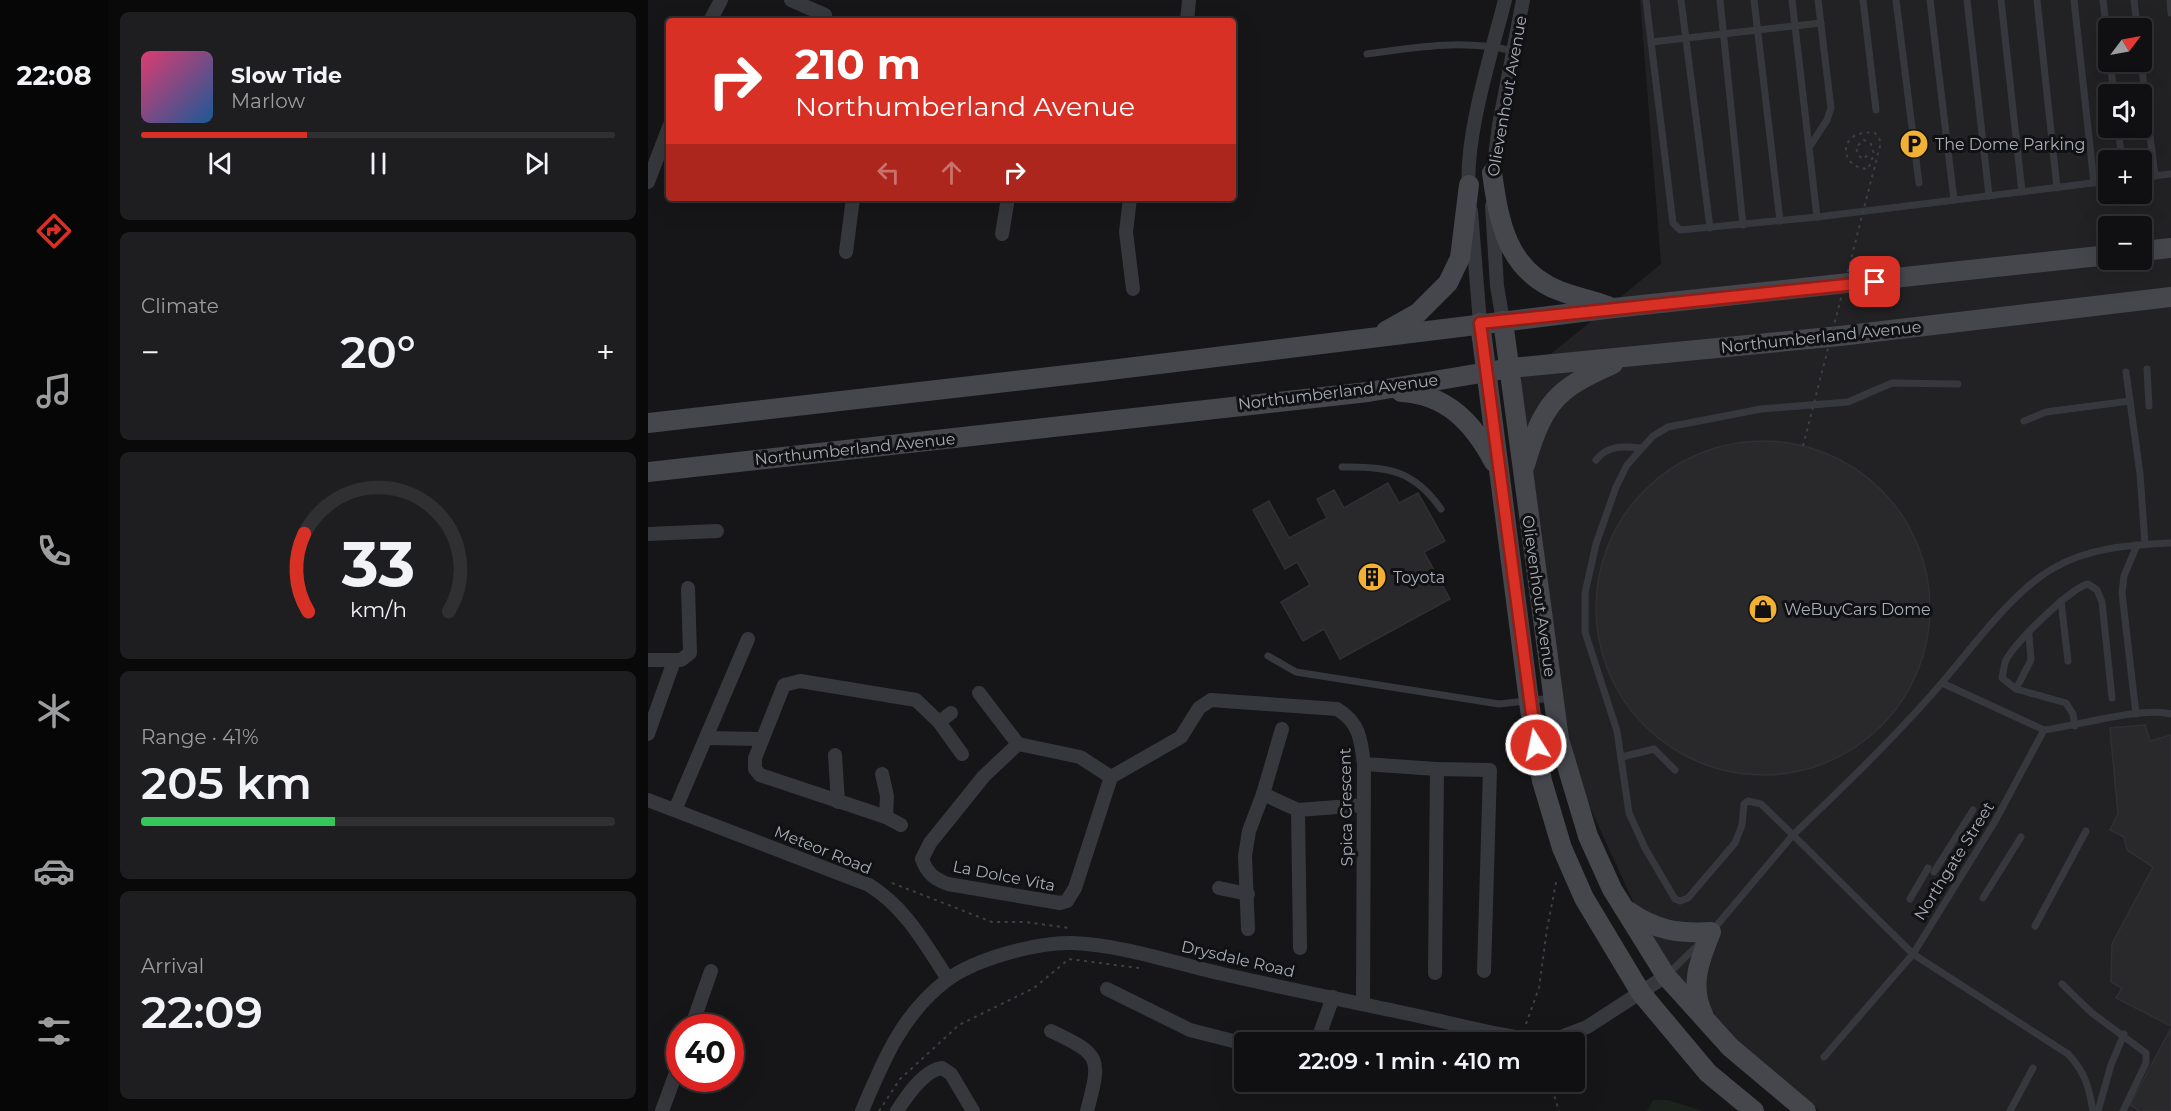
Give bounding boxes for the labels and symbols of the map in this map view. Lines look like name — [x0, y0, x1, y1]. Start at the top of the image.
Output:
street label: Olievenhout Avenue — [1483, 14, 1531, 178]
north arrow — [2098, 18, 2152, 72]
parking icon: The Dome Parking — [1898, 128, 1930, 160]
place label: The Dome Parking — [1935, 135, 2086, 154]
pin — [1849, 256, 1900, 307]
street label: Northumberland Avenue — [1720, 317, 1922, 357]
street label: Northumberland Avenue — [1237, 370, 1439, 414]
street label: Northumberland Avenue — [754, 429, 956, 469]
street label: Olievenhout Avenue — [1518, 514, 1560, 678]
building icon: Toyota — [1356, 561, 1388, 593]
place label: Toyota — [1393, 568, 1445, 587]
shop icon: WeBuyCars Dome — [1747, 593, 1779, 625]
place label: WeBuyCars Dome — [1784, 600, 1931, 619]
position arrow — [1504, 713, 1568, 777]
street label: Spica Crescent — [1335, 747, 1357, 866]
street label: Northgate Street — [1910, 798, 1998, 924]
street label: Meteor Road — [772, 822, 874, 878]
street label: La Dolce Vita — [951, 857, 1057, 895]
street label: Drysdale Road — [1179, 937, 1297, 981]
speed limit sign: 40 — [666, 1014, 744, 1092]

